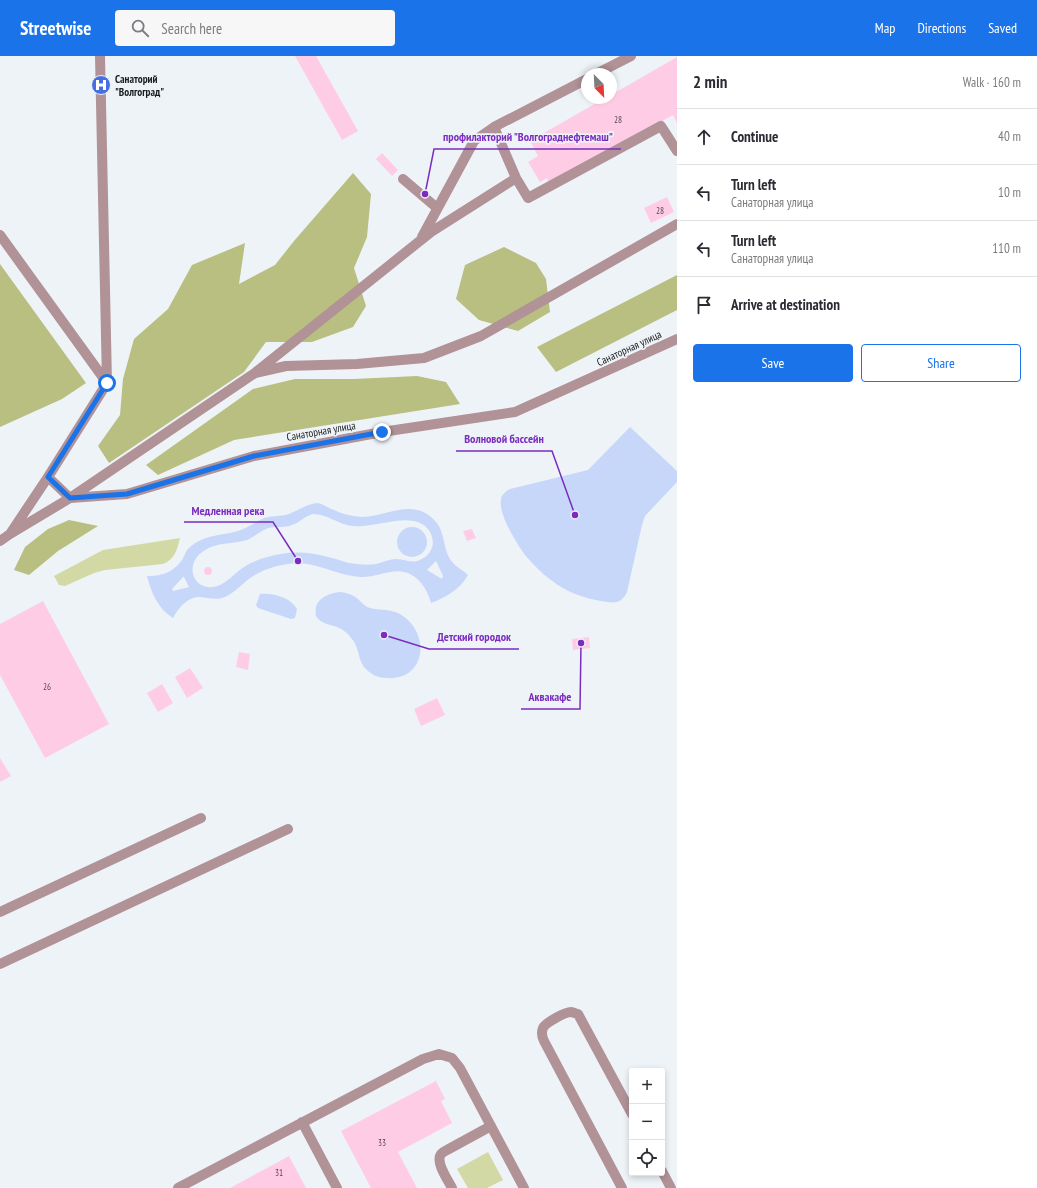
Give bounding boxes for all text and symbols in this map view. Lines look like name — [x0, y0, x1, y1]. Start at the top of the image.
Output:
search box — [115, 10, 395, 46]
text: Streetwise — [20, 16, 91, 40]
icon: search — [129, 17, 151, 39]
text: Search here — [161, 19, 222, 38]
text: Map — [875, 19, 895, 37]
text: Directions — [917, 19, 966, 37]
text: Saved — [988, 19, 1017, 37]
north arrow — [581, 68, 617, 104]
text: 2 min — [693, 71, 727, 93]
place label: Санаторий "Волгоград" — [115, 72, 164, 99]
hospital icon: Санаторий "Волгоград" — [90, 74, 112, 96]
text: Walk · 160 m — [963, 74, 1021, 91]
house number: 28 — [614, 114, 622, 125]
callout: профилакторий "Волгограднефтемаш" — [434, 125, 621, 149]
icon: ahead — [693, 126, 715, 148]
text: Continue — [731, 127, 778, 146]
text: 40 m — [998, 128, 1021, 145]
text: профилакторий "Волгограднефтемаш" — [443, 129, 613, 144]
text: Turn left — [731, 175, 776, 194]
icon: left — [693, 182, 715, 204]
text: 10 m — [998, 184, 1021, 201]
text: Санаторная улица — [731, 194, 814, 211]
house number: 28 — [656, 205, 664, 216]
text: Turn left — [731, 231, 776, 250]
icon: left — [693, 238, 715, 260]
text: 110 m — [992, 240, 1021, 257]
text: Санаторная улица — [731, 250, 814, 267]
icon: arrive — [693, 294, 715, 316]
text: Arrive at destination — [731, 295, 840, 314]
street label: Санаторная улица — [594, 327, 664, 369]
button: Save — [693, 344, 853, 382]
button: Share — [861, 344, 1021, 382]
route start — [98, 374, 116, 392]
street label: Санаторная улица — [285, 418, 357, 444]
route end — [373, 423, 391, 441]
callout: Волновой бассейн — [456, 427, 552, 451]
text: Волновой бассейн — [464, 431, 544, 446]
callout: Медленная река — [184, 498, 273, 522]
text: Медленная река — [192, 503, 264, 518]
callout: Детский городок — [429, 625, 519, 649]
text: Детский городок — [437, 629, 511, 644]
house number: 26 — [43, 681, 51, 692]
callout: Аквакафе — [521, 685, 580, 709]
text: Аквакафе — [528, 689, 571, 704]
map controls — [629, 1068, 665, 1176]
button: + — [629, 1068, 665, 1104]
button: − — [629, 1104, 665, 1140]
house number: 33 — [378, 1137, 386, 1148]
button: locate — [629, 1140, 665, 1176]
house number: 31 — [275, 1167, 283, 1178]

